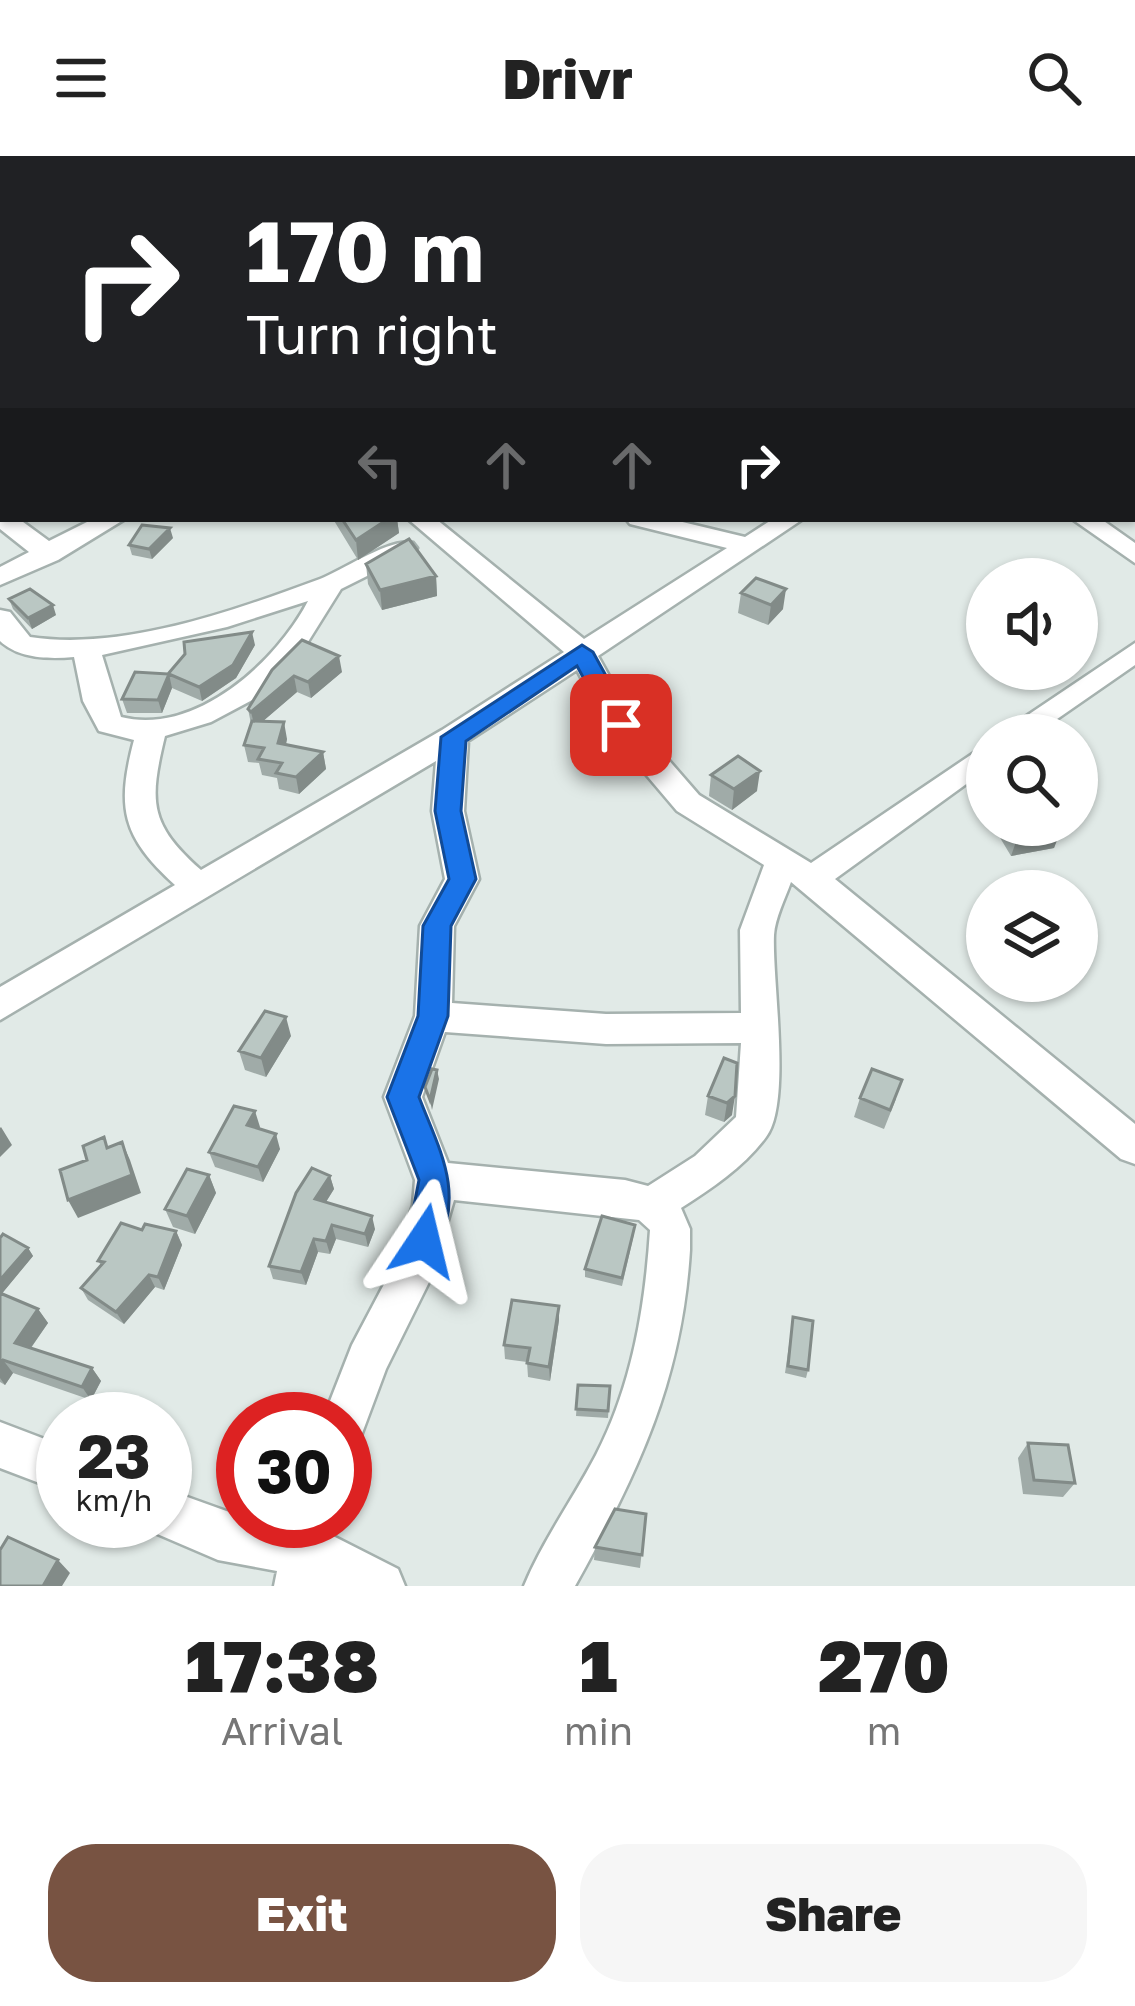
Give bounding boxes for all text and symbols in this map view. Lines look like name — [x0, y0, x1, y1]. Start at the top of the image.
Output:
icon: menu — [48, 45, 114, 111]
icon: search — [1021, 45, 1087, 111]
text: Drivr — [502, 46, 633, 111]
text: 170 m — [246, 200, 484, 300]
icon: right — [48, 204, 204, 360]
text: Turn right — [246, 301, 498, 366]
icon: left — [347, 432, 413, 498]
icon: ahead — [473, 432, 539, 498]
icon: ahead — [599, 432, 665, 498]
icon: right — [725, 432, 791, 498]
map controls — [966, 558, 1098, 1002]
button: sound — [966, 558, 1098, 690]
pin — [570, 674, 672, 776]
icon: arrive — [588, 692, 654, 758]
button: search — [966, 714, 1098, 846]
button: layers — [966, 870, 1098, 1002]
position arrow — [361, 1178, 487, 1304]
speed limit sign: 30 — [216, 1392, 372, 1548]
text: 23 — [77, 1419, 151, 1491]
text: km/h — [76, 1482, 152, 1518]
text: 17:38 — [185, 1621, 379, 1708]
text: 1 — [580, 1621, 618, 1708]
text: 270 — [818, 1621, 950, 1708]
text: Arrival — [221, 1707, 343, 1754]
text: min — [564, 1707, 633, 1754]
text: m — [867, 1707, 901, 1754]
button: Exit — [48, 1844, 556, 1982]
button: Share — [580, 1844, 1087, 1982]

